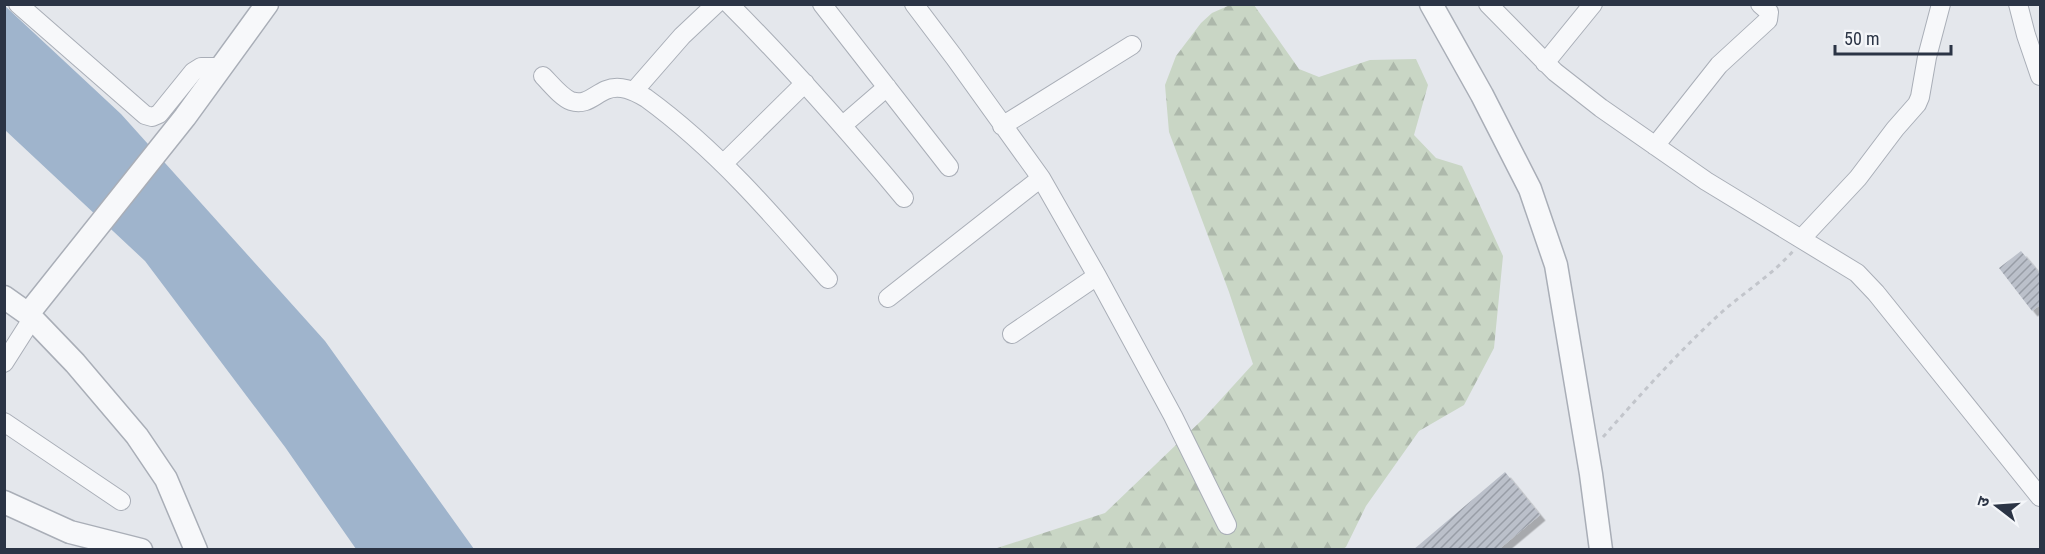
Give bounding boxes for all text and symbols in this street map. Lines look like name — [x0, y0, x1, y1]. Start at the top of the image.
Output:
scale bar — [1835, 18, 1950, 56]
text: 50 m — [1844, 28, 1879, 49]
north arrow — [1967, 476, 2027, 536]
text: उ — [1973, 494, 1994, 509]

